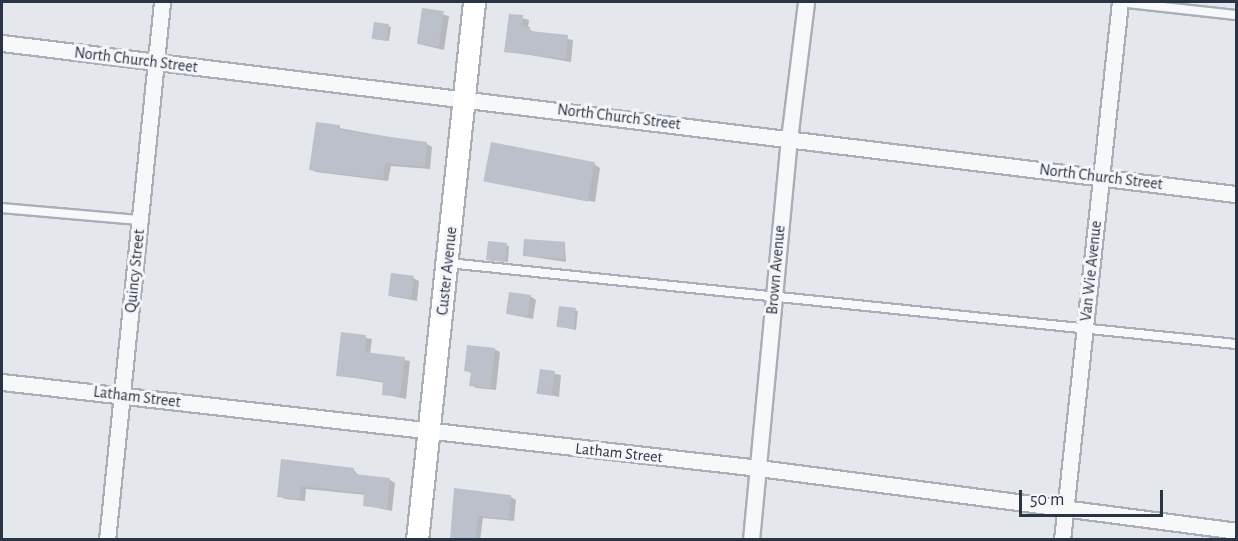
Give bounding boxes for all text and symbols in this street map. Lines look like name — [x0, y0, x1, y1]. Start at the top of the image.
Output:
street label: North Church Street — [73, 43, 199, 77]
street label: North Church Street — [556, 100, 682, 134]
street label: North Church Street — [1038, 160, 1164, 194]
street label: Van Wie Avenue — [1076, 220, 1106, 322]
street label: Brown Avenue — [763, 225, 789, 315]
street label: Custer Avenue — [433, 226, 461, 316]
street label: Quincy Street — [121, 228, 149, 314]
street label: Latham Street — [92, 382, 182, 412]
street label: Latham Street — [574, 439, 664, 467]
scale bar — [1022, 478, 1166, 516]
text: 50 m — [1030, 491, 1064, 509]

